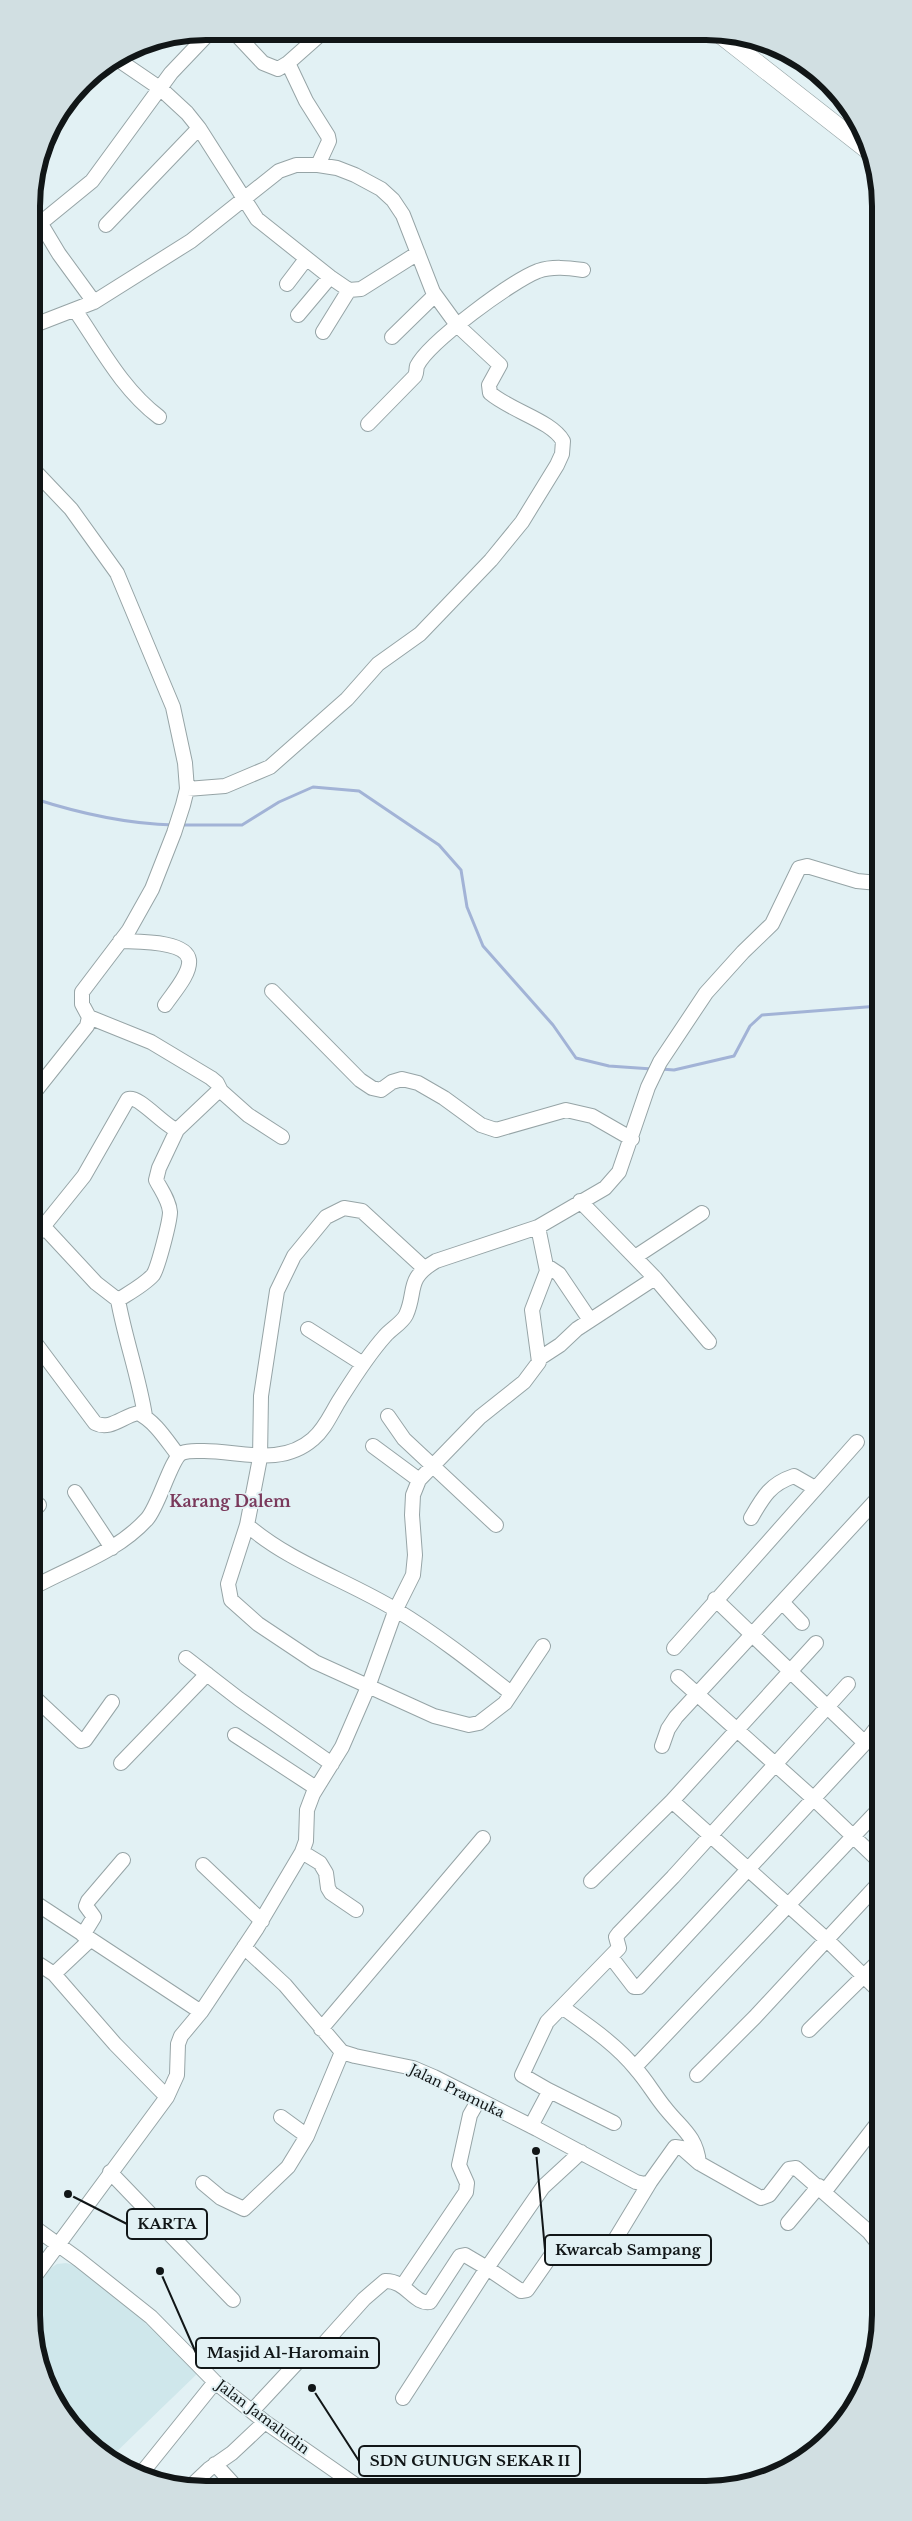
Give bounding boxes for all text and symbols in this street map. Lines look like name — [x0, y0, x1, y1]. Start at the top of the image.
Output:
district label: Karang Dalem — [169, 1491, 291, 1511]
street label: Jalan Pramuka — [405, 2059, 508, 2122]
callout: KARTA — [127, 2209, 207, 2239]
text: KARTA — [137, 2214, 198, 2233]
callout: Kwarcab Sampang — [545, 2235, 711, 2265]
text: Kwarcab Sampang — [555, 2240, 702, 2259]
callout: Masjid Al-Haromain — [196, 2338, 379, 2368]
text: Masjid Al-Haromain — [207, 2343, 369, 2362]
street label: Jalan Jamaludin — [211, 2375, 313, 2458]
callout: SDN GUNUGN SEKAR II — [359, 2446, 580, 2476]
text: SDN GUNUGN SEKAR II — [370, 2451, 570, 2470]

